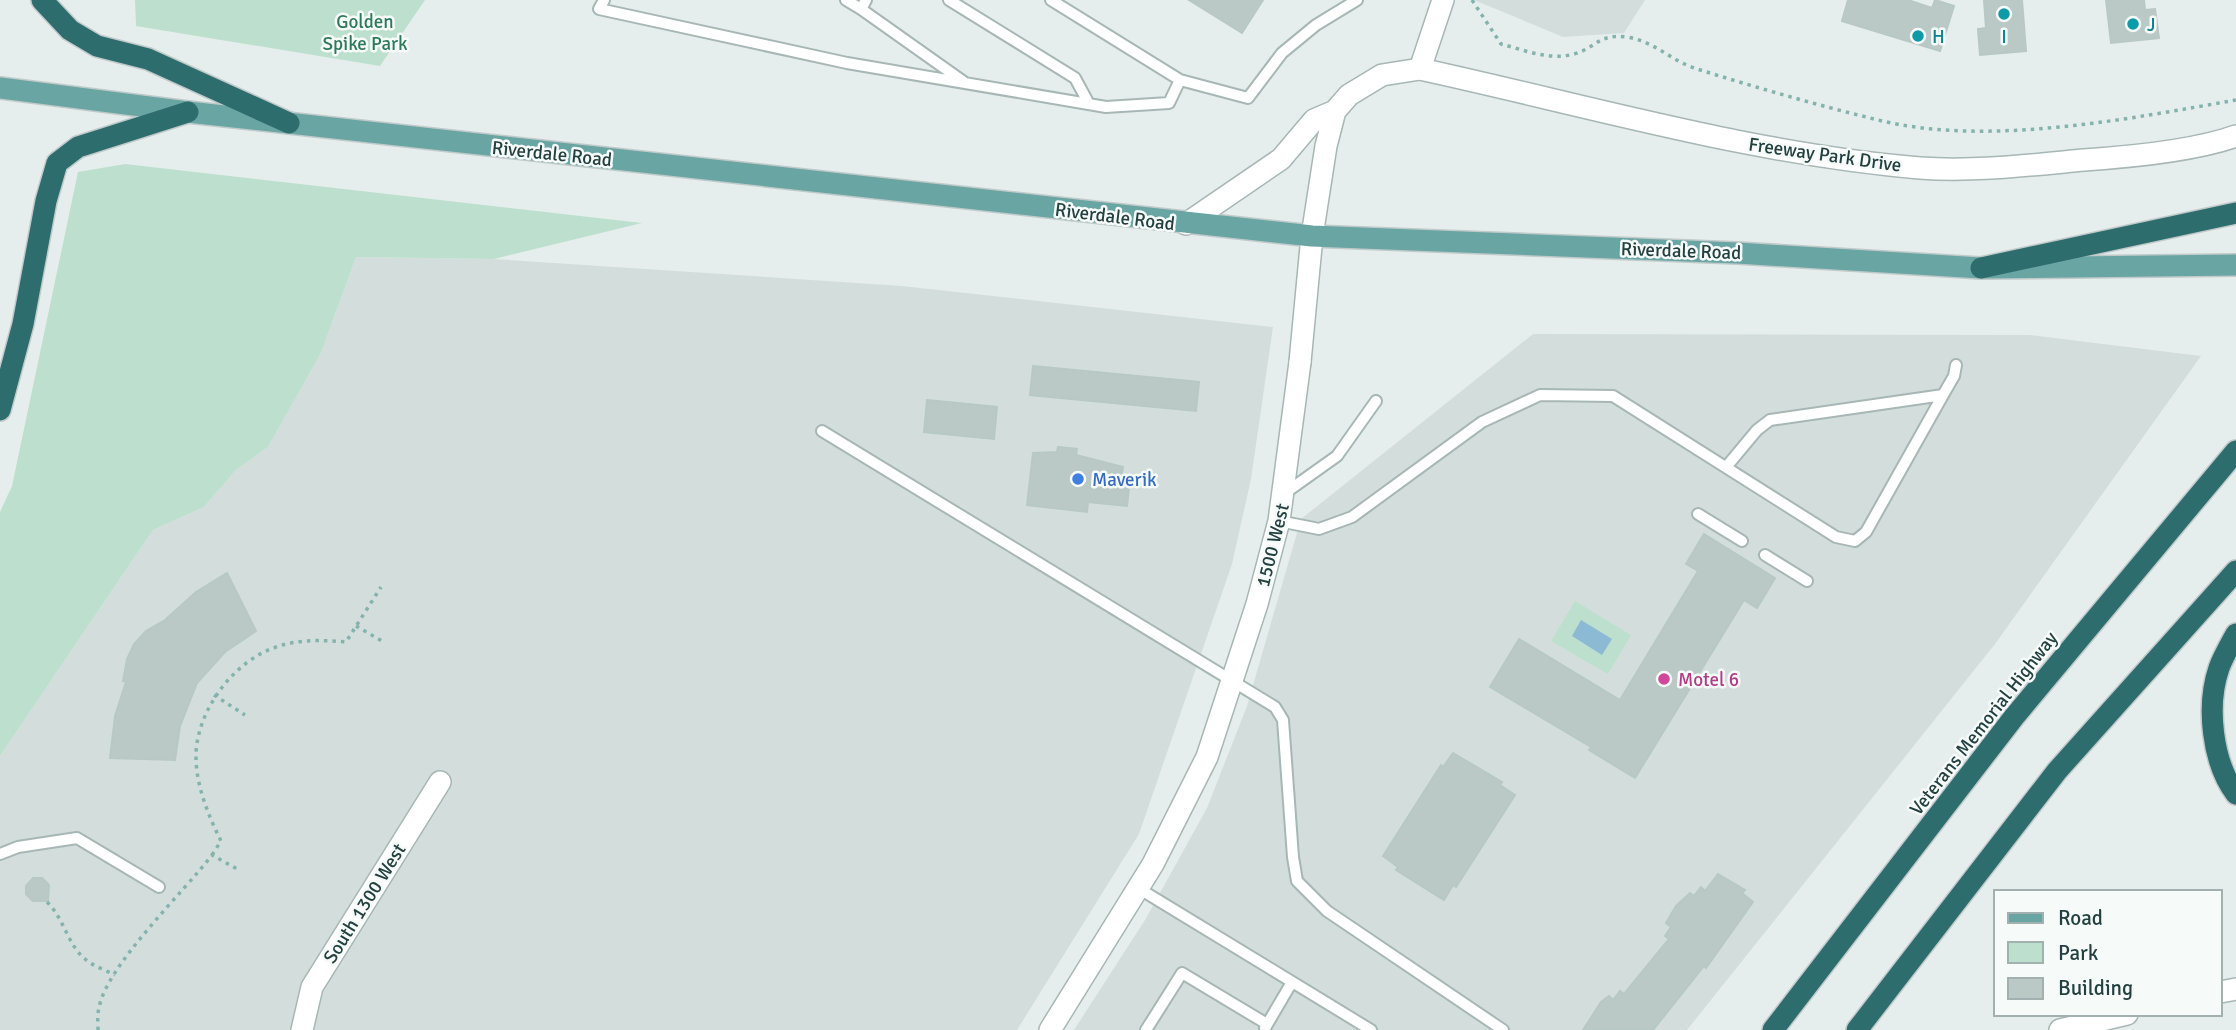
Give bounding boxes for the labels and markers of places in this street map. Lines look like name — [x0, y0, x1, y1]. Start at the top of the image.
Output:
marker: I — [1996, 6, 2012, 22]
place label: J — [2147, 13, 2156, 37]
marker: J — [2125, 16, 2141, 32]
place label: H — [1932, 25, 1945, 49]
place label: I — [2001, 25, 2007, 49]
marker: H — [1910, 28, 1926, 44]
place label: Maverik — [1092, 468, 1157, 492]
marker: Maverik — [1070, 471, 1086, 487]
place label: Motel 6 — [1678, 668, 1739, 692]
marker: Motel 6 — [1656, 671, 1672, 687]

